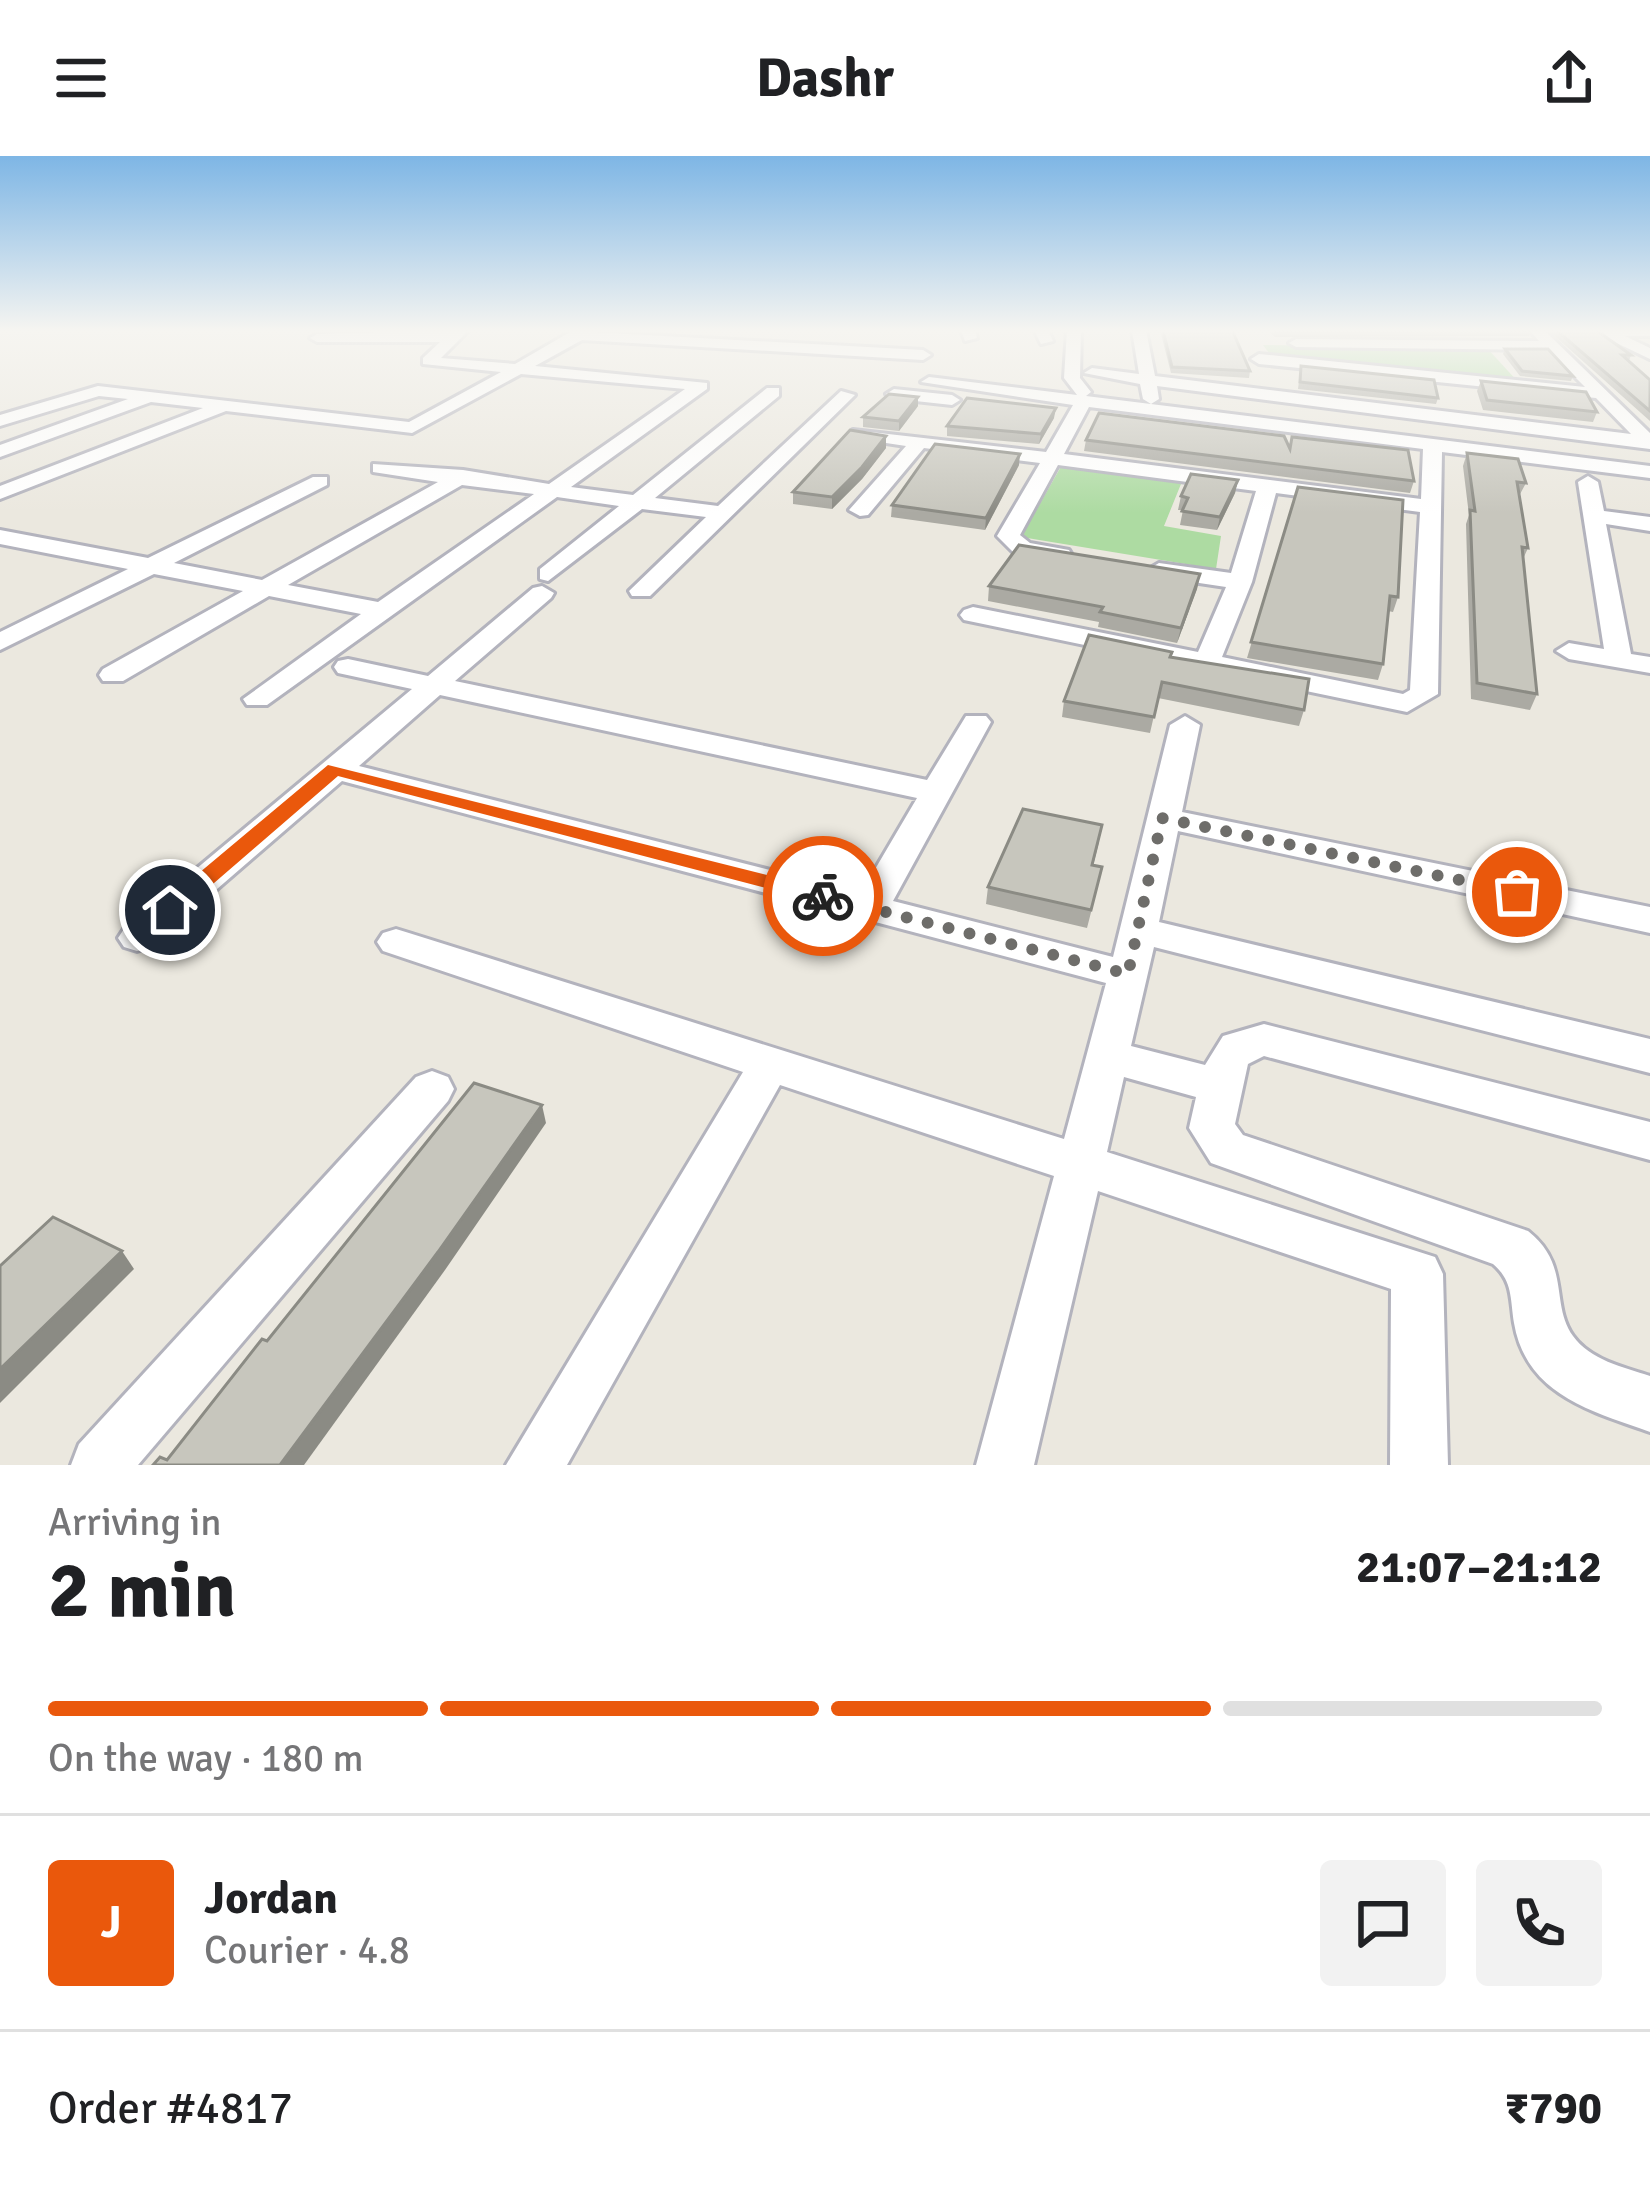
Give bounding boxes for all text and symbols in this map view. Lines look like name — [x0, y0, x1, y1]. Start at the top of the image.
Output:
icon: menu — [48, 45, 114, 111]
text: Dashr — [756, 45, 894, 112]
icon: share — [1536, 45, 1602, 111]
courier — [763, 836, 883, 956]
pin — [1466, 841, 1568, 943]
pin — [119, 859, 221, 961]
icon: bag — [1484, 859, 1550, 925]
icon: bike — [790, 863, 856, 929]
icon: home — [137, 877, 203, 943]
text: Arriving in — [48, 1498, 222, 1546]
text: 21:07–21:12 — [1356, 1540, 1602, 1595]
text: 2 min — [48, 1543, 236, 1639]
text: On the way · 180 m — [48, 1734, 364, 1782]
button: chat — [1320, 1860, 1446, 1986]
button: phone — [1476, 1860, 1602, 1986]
text: Jordan — [204, 1871, 338, 1926]
text: J — [100, 1895, 122, 1950]
text: Courier · 4.8 — [204, 1926, 410, 1974]
text: Order #4817 — [48, 2081, 293, 2136]
text: ₹790 — [1505, 2081, 1602, 2136]

